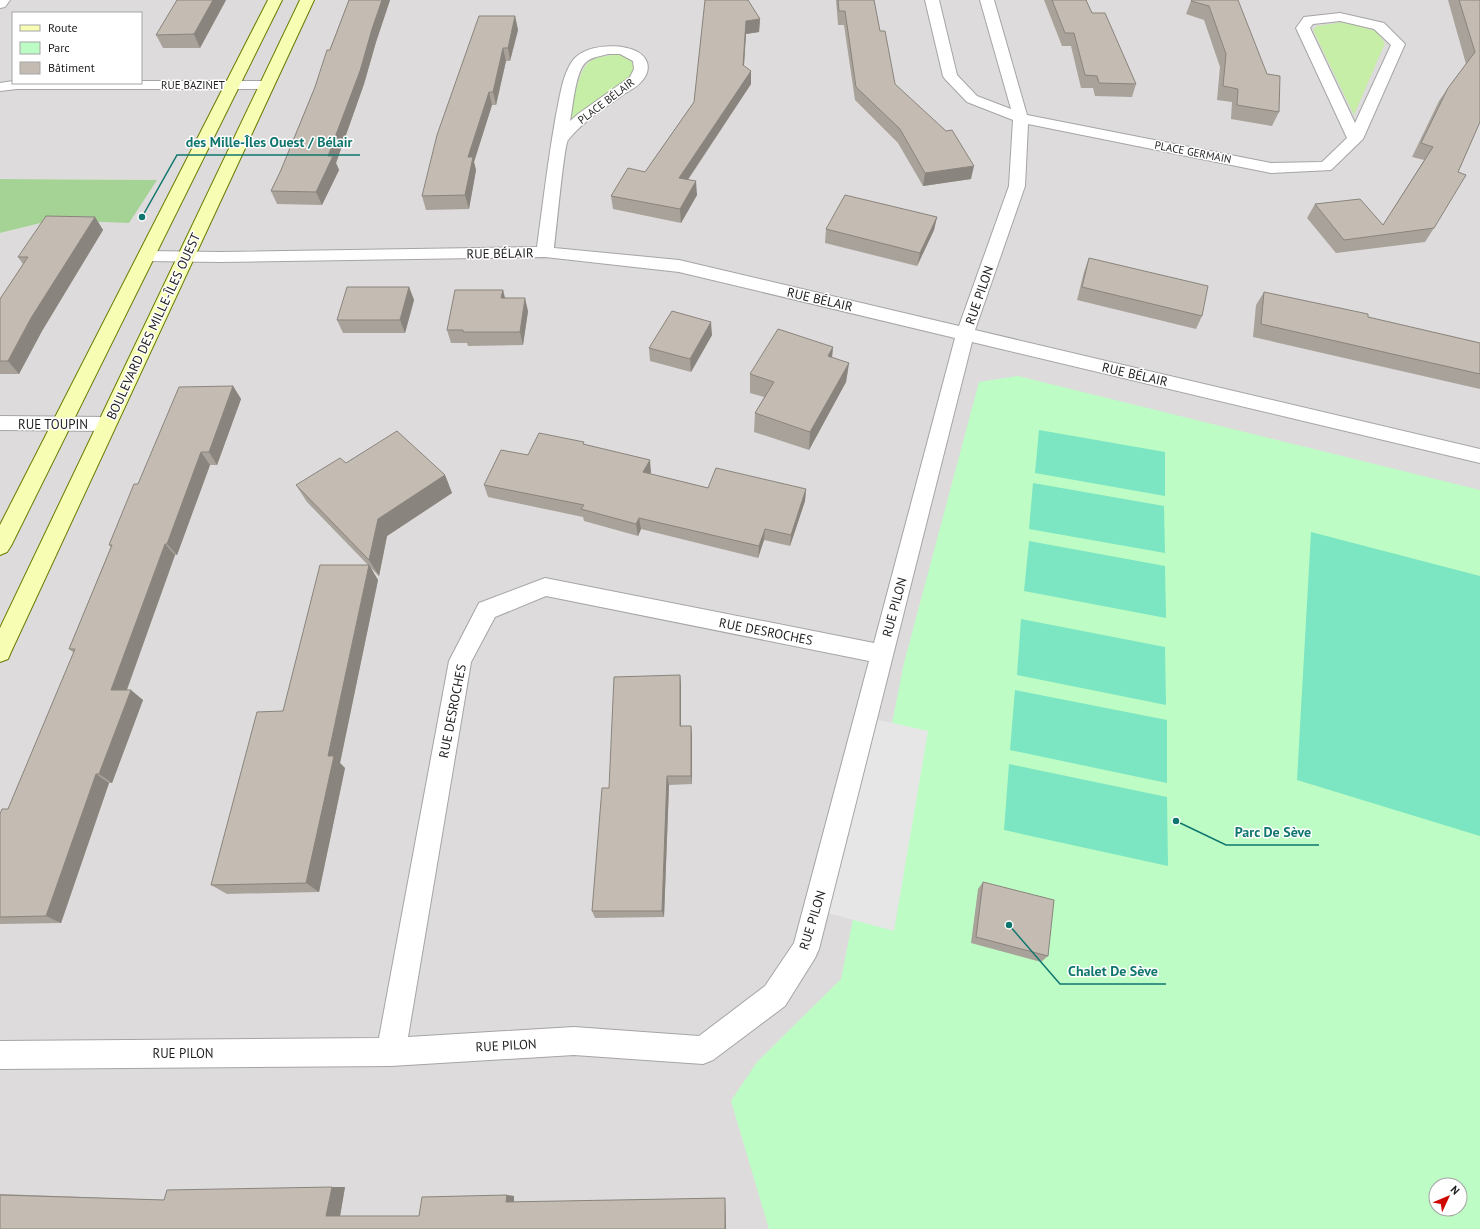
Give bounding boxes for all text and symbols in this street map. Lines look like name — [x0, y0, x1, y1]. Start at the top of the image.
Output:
legend — [12, 12, 142, 84]
text: Route — [48, 20, 78, 35]
text: Parc — [48, 40, 70, 55]
text: Bâtiment — [48, 60, 95, 75]
street label: PLACE BÉLAIR — [575, 75, 637, 127]
street label: RUE BAZINET — [161, 78, 225, 92]
callout: des Mille-Îles Ouest / Bélair — [177, 129, 360, 155]
text: des Mille-Îles Ouest / Bélair — [186, 133, 352, 151]
street label: PLACE GERMAIN — [1153, 138, 1233, 166]
street label: BOULEVARD DES MILLE-ÎLES OUEST — [103, 230, 204, 422]
street label: RUE BÉLAIR — [466, 244, 534, 263]
street label: RUE PILON — [961, 263, 997, 327]
street label: RUE BÉLAIR — [785, 284, 855, 315]
street label: RUE BÉLAIR — [1100, 359, 1170, 390]
street label: RUE TOUPIN — [18, 416, 88, 433]
street label: RUE PILON — [878, 575, 911, 639]
street label: RUE DESROCHES — [718, 614, 814, 649]
street label: RUE DESROCHES — [435, 663, 470, 759]
callout: Parc De Sève — [1226, 819, 1319, 845]
text: Parc De Sève — [1235, 823, 1311, 841]
street label: RUE PILON — [795, 888, 830, 952]
callout: Chalet De Sève — [1060, 958, 1166, 984]
text: Chalet De Sève — [1068, 962, 1158, 980]
street label: RUE PILON — [475, 1035, 537, 1056]
street label: RUE PILON — [152, 1045, 214, 1062]
north arrow — [1428, 1177, 1468, 1217]
text: N — [1448, 1183, 1463, 1198]

